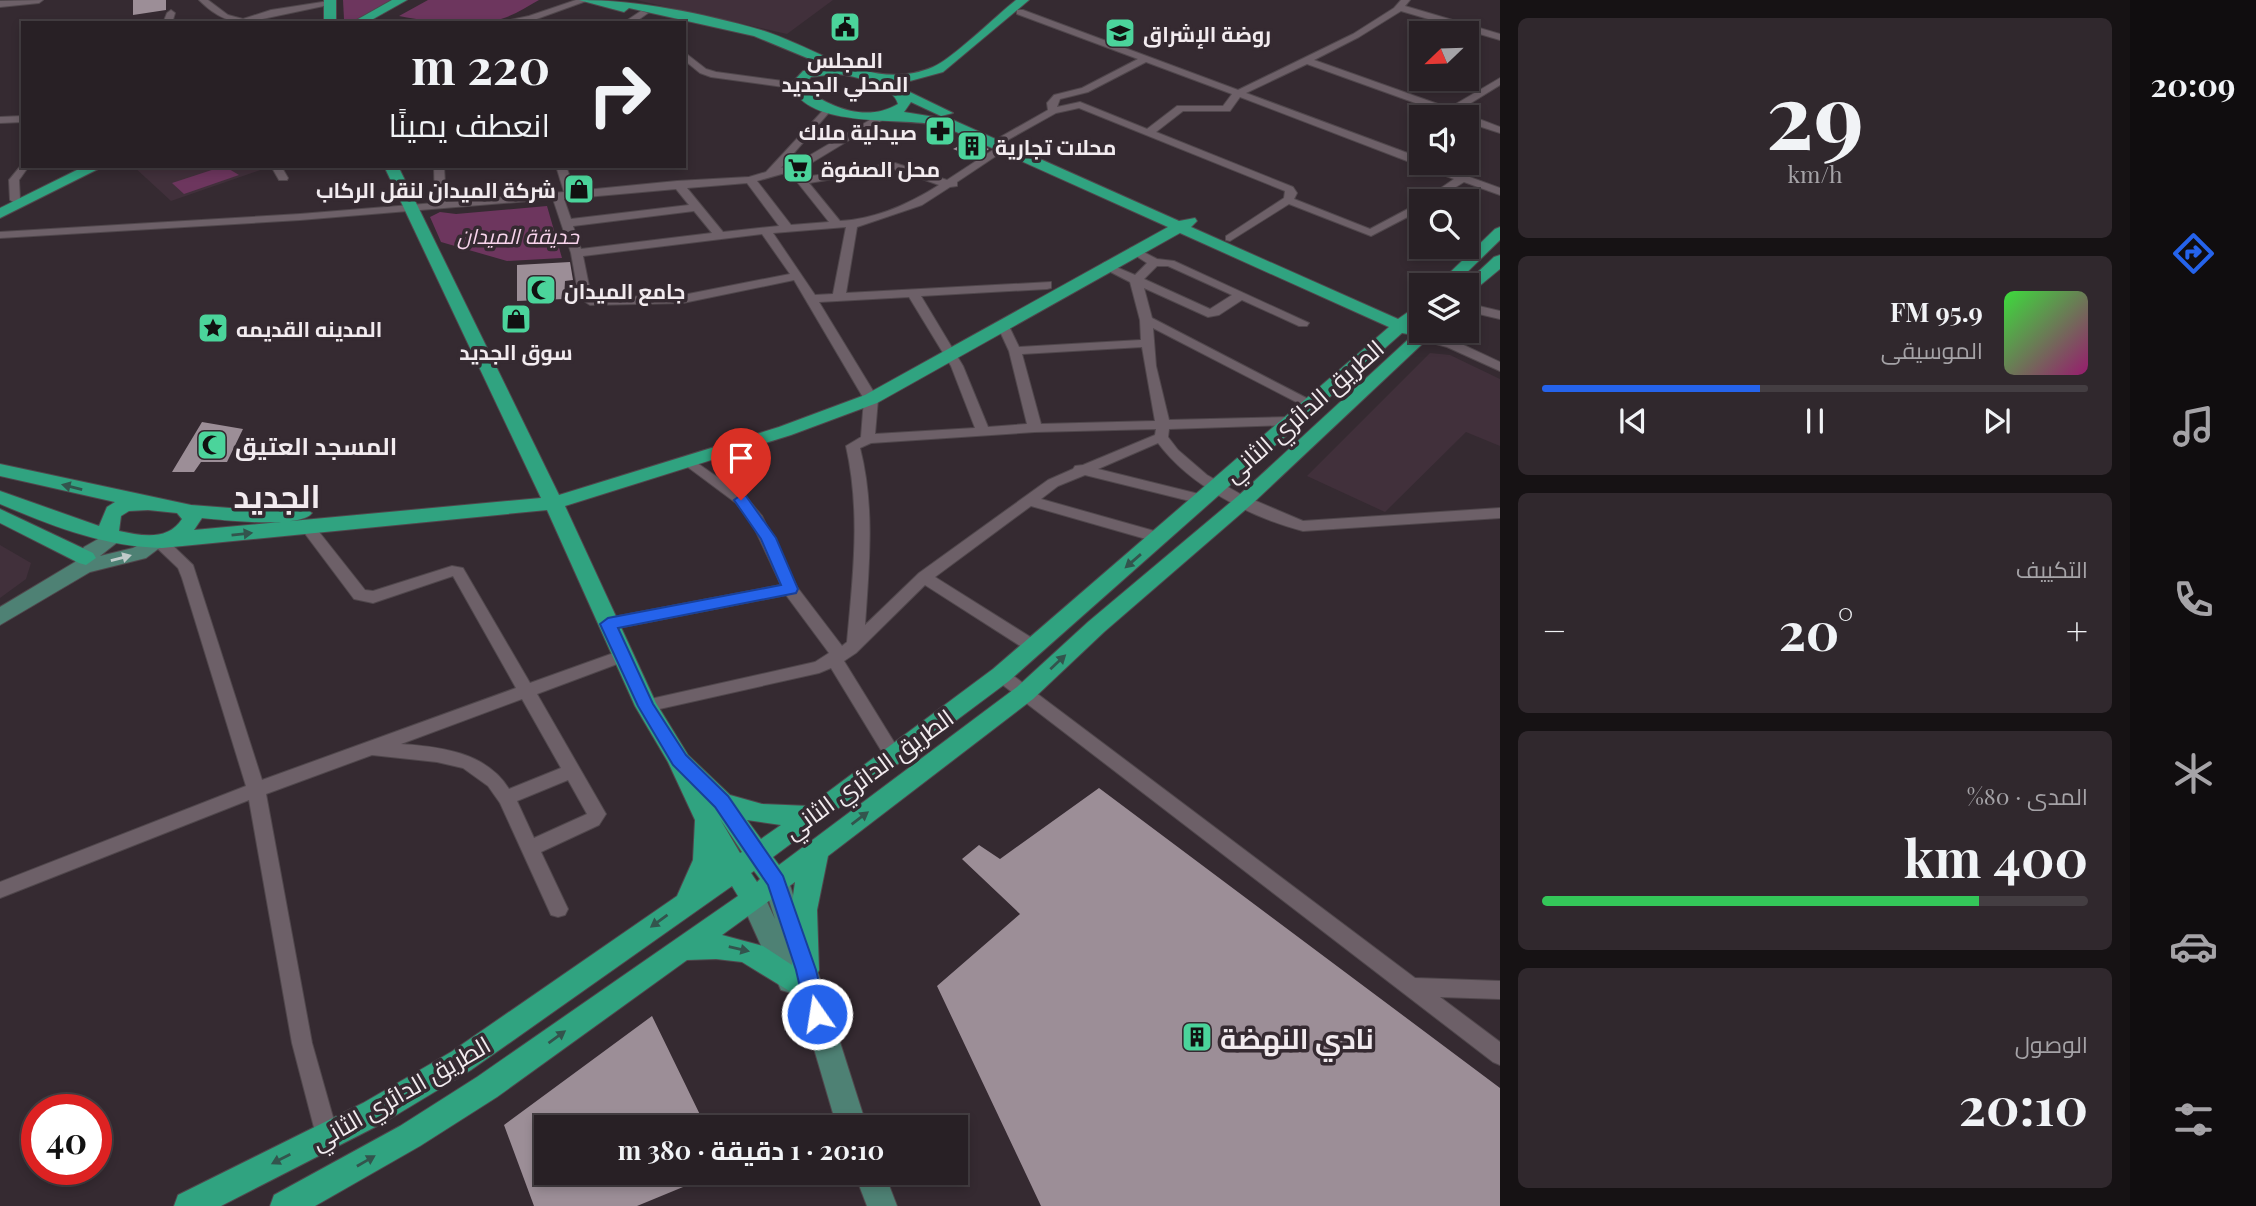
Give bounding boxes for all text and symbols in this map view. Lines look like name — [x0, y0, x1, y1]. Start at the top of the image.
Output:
public building icon: المجلس المحلي الجديد — [828, 10, 862, 44]
school or university icon: روضة الإشراق — [1103, 16, 1137, 50]
place label: روضة الإشراق — [1143, 19, 1271, 49]
north arrow — [1409, 21, 1479, 91]
map controls — [1409, 21, 1479, 343]
text: 220 m — [411, 32, 550, 97]
place label: المجلس المحلي الجديد — [781, 45, 909, 102]
icon: right — [574, 49, 665, 140]
text: 29 — [1766, 52, 1864, 173]
text: 20:09 — [2151, 62, 2236, 105]
text: انعطف يمينًا — [388, 102, 550, 145]
button: sound — [1409, 105, 1479, 175]
pharmacy icon: صيدلية ملاك — [923, 114, 957, 148]
place label: صيدلية ملاك — [799, 117, 917, 145]
building icon: محلات تجارية — [955, 129, 989, 163]
place label: محلات تجارية — [995, 132, 1116, 160]
supermarket icon: محل الصفوة — [781, 151, 815, 185]
place label: محل الصفوة — [821, 154, 940, 183]
text: km/h — [1787, 158, 1843, 189]
shop icon: شركة الميدان لنقل الركاب — [562, 172, 596, 206]
place label: شركة الميدان لنقل الركاب — [316, 175, 556, 203]
button: search — [1409, 189, 1479, 259]
park label: حديقة الميدان — [457, 221, 580, 250]
icon: directions — [2169, 229, 2218, 278]
mosque icon: جامع الميدان — [524, 273, 558, 307]
button: layers — [1409, 273, 1479, 343]
place label: جامع الميدان — [564, 276, 685, 306]
text: 95.9 FM — [1890, 294, 1983, 329]
shop icon: سوق الجديد — [499, 302, 533, 336]
place icon: المدينه القديمه — [196, 311, 230, 345]
place label: المدينه القديمه — [236, 314, 382, 342]
street label: الطريق الدائري الثاني — [1216, 332, 1393, 492]
text: الموسيقى — [1881, 334, 1983, 365]
place label: سوق الجديد — [459, 337, 573, 366]
icon: previous — [1614, 402, 1652, 440]
icon: pause — [1796, 402, 1834, 440]
icon: next — [1978, 402, 2016, 440]
icon: music — [2169, 402, 2218, 451]
mosque icon: المسجد العتيق — [195, 428, 229, 462]
pin — [711, 428, 771, 500]
place label: المسجد العتيق — [235, 429, 397, 461]
icon: arrive — [722, 439, 760, 477]
district label: الجديد — [233, 473, 321, 516]
one-way arrow — [61, 481, 83, 492]
one-way arrow — [232, 528, 254, 539]
one-way arrow — [110, 553, 131, 563]
one-way arrow — [1124, 553, 1141, 568]
text: التكييف — [2016, 553, 2088, 584]
icon: phone — [2169, 575, 2218, 624]
text: 20° — [1779, 595, 1854, 664]
text: − — [1542, 604, 1567, 655]
text: + — [2066, 604, 2088, 655]
one-way arrow — [1049, 655, 1066, 671]
street label: الطريق الدائري الثاني — [777, 701, 962, 849]
icon: climate — [2169, 749, 2218, 798]
text: المدى · 80% — [1967, 780, 2088, 811]
one-way arrow — [851, 811, 869, 826]
text: 400 km — [1904, 822, 2088, 891]
one-way arrow — [650, 914, 669, 928]
icon: car — [2169, 922, 2218, 971]
one-way arrow — [728, 944, 750, 955]
position arrow — [780, 977, 854, 1051]
place label: نادي النهضة — [1220, 1019, 1374, 1062]
building icon: نادي النهضة — [1180, 1020, 1214, 1054]
street label: الطريق الدائري الثاني — [304, 1028, 498, 1161]
text: الوصول — [2015, 1028, 2088, 1059]
one-way arrow — [548, 1030, 566, 1044]
text: 20:10 — [1959, 1070, 2088, 1139]
speed limit sign: 40 — [21, 1094, 112, 1185]
icon: filters — [2169, 1095, 2218, 1144]
text: 20:10 · 1 دقيقة · 380 m — [618, 1132, 884, 1167]
one-way arrow — [271, 1153, 291, 1164]
one-way arrow — [356, 1155, 376, 1167]

